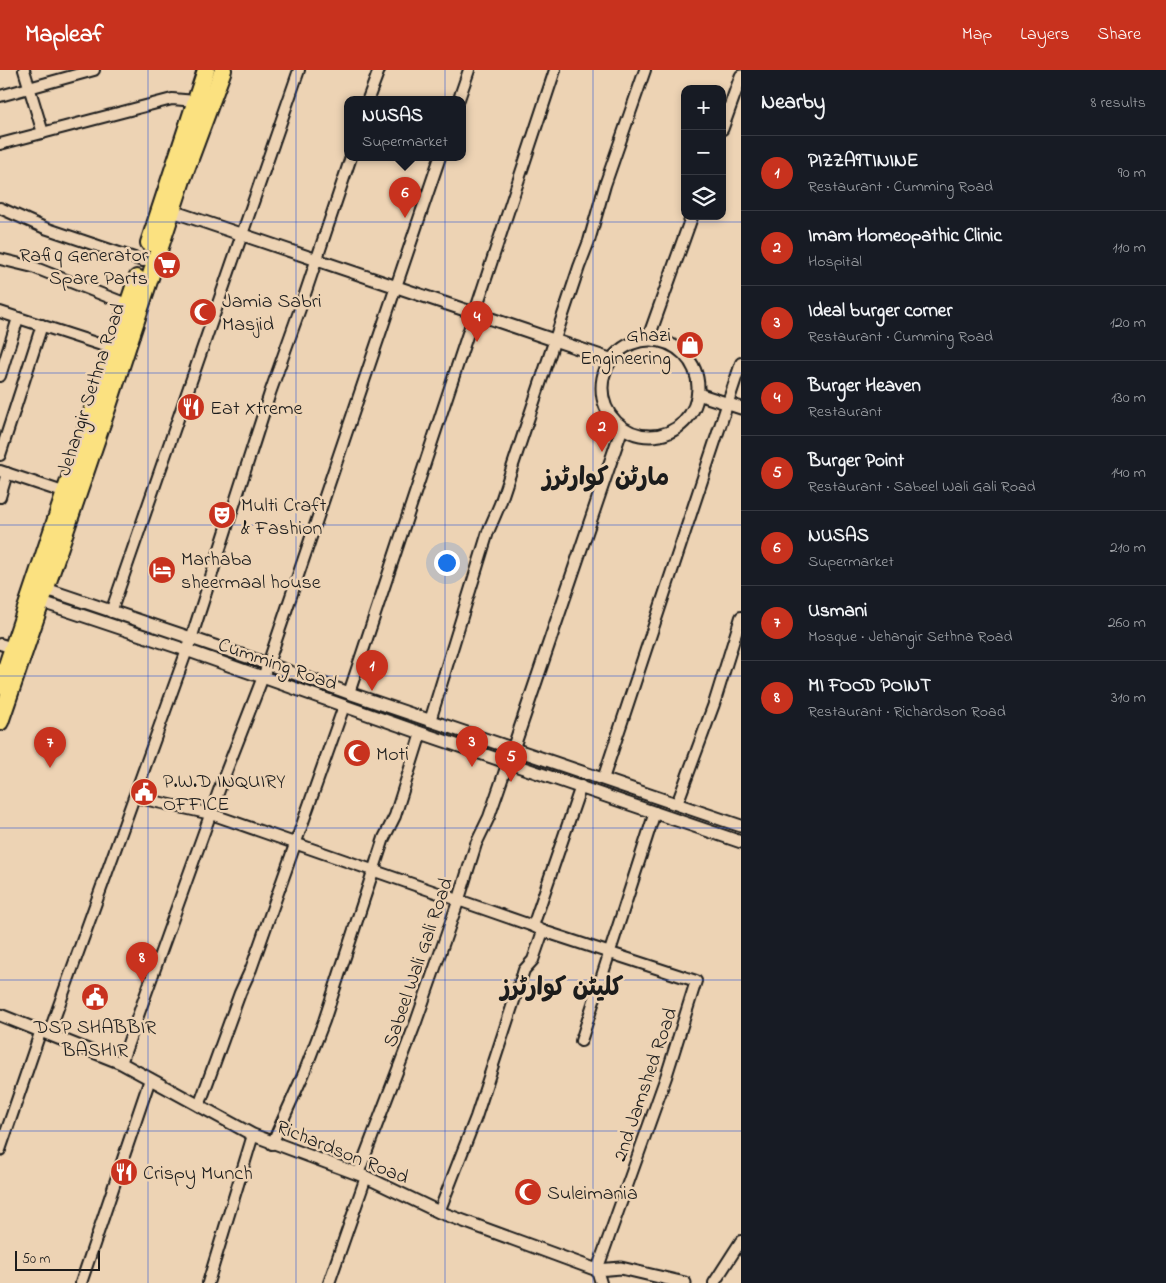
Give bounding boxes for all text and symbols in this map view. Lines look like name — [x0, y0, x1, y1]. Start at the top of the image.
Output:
text: Mapleaf — [25, 18, 104, 53]
text: Map — [962, 22, 992, 48]
text: Layers — [1020, 22, 1070, 48]
text: Share — [1098, 22, 1141, 48]
map controls — [681, 85, 726, 220]
button: + — [681, 85, 726, 130]
text: Nearby — [761, 88, 825, 118]
text: 8 results — [1090, 91, 1146, 115]
popup — [344, 96, 466, 161]
text: NUSAS — [362, 103, 423, 130]
text: Supermarket — [362, 130, 448, 154]
button: − — [681, 130, 726, 175]
text: PIZZA9TININE — [808, 148, 918, 175]
text: 1 — [774, 161, 780, 185]
text: 90 m — [1118, 161, 1146, 185]
button: layers — [681, 175, 726, 220]
text: Restaurant · Cumming Road — [808, 175, 993, 199]
pin: 6 — [389, 177, 421, 218]
text: Imam Homeopathic Clinic — [808, 223, 1002, 250]
text: 2 — [773, 236, 781, 260]
text: 110 m — [1112, 236, 1146, 260]
place label: Rafiq Generator Spare Parts — [19, 242, 149, 294]
supermarket icon: Rafiq Generator Spare Parts — [152, 250, 182, 280]
text: Hospital — [808, 250, 862, 274]
place label: Jamia Sabri Masjid — [222, 288, 321, 340]
mosque icon: Jamia Sabri Masjid — [188, 297, 218, 327]
text: Ideal burger corner — [808, 298, 952, 325]
street label: Jehangir Sethna Road — [51, 300, 135, 480]
pin: 4 — [461, 301, 493, 342]
text: 3 — [774, 311, 780, 335]
text: 120 m — [1110, 311, 1146, 335]
place label: Ghazi Engineering — [580, 322, 671, 375]
text: Restaurant · Cumming Road — [808, 325, 993, 349]
shop icon: Ghazi Engineering — [675, 330, 705, 360]
text: Burger Heaven — [808, 373, 921, 400]
text: 4 — [774, 386, 780, 410]
text: 130 m — [1111, 386, 1146, 410]
restaurant icon: Eat Xtreme — [176, 392, 206, 422]
place label: Eat Xtreme — [210, 395, 303, 424]
text: Restaurant — [808, 400, 882, 424]
pin: 2 — [586, 411, 618, 452]
text: Burger Point — [808, 448, 904, 475]
district label: مارٹن کوارٹرز — [541, 461, 669, 497]
text: 5 — [772, 461, 782, 485]
text: 140 m — [1111, 461, 1146, 485]
text: Restaurant · Sabeel Wali Gali Road — [808, 475, 1036, 499]
place label: Multi Craft & Fashion — [241, 492, 327, 544]
theatre icon: Multi Craft & Fashion — [207, 500, 237, 530]
text: NUSAS — [808, 523, 869, 550]
text: 6 — [773, 536, 781, 560]
text: 210 m — [1110, 536, 1146, 560]
place label: Marhaba sheermaal house — [181, 546, 321, 598]
your location — [434, 550, 460, 576]
text: Supermarket — [808, 550, 894, 574]
hotel icon: Marhaba sheermaal house — [147, 555, 177, 585]
text: Usmani — [808, 598, 867, 625]
text: 7 — [774, 611, 780, 635]
text: 260 m — [1108, 611, 1146, 635]
text: Mosque · Jehangir Sethna Road — [808, 625, 1012, 649]
street label: Cumming Road — [213, 631, 341, 700]
pin: 1 — [356, 650, 388, 691]
text: MI FOOD POINT — [808, 673, 931, 700]
text: 8 — [774, 686, 780, 710]
text: 310 m — [1111, 686, 1146, 710]
text: Restaurant · Richardson Road — [808, 700, 1006, 724]
pin: 3 — [456, 726, 488, 767]
pin: 7 — [34, 727, 66, 768]
mosque icon: Moti — [342, 738, 372, 768]
place label: Moti — [376, 741, 409, 770]
pin: 5 — [495, 741, 527, 782]
place label: P.W.D INQUIRY OFFICE — [163, 768, 285, 820]
public building icon: P.W.D INQUIRY OFFICE — [129, 777, 159, 807]
street label: Sabeel Wali Gali Road — [377, 874, 462, 1051]
pin: 8 — [126, 942, 158, 983]
district label: کلیٹن کوارٹرز — [499, 971, 623, 1007]
public building icon: DSP SHABBIR BASHIR — [80, 982, 110, 1012]
street label: 2nd Jamshed Road — [607, 1004, 686, 1165]
place label: DSP SHABBIR BASHIR — [33, 1014, 157, 1066]
street label: Richardson Road — [272, 1114, 413, 1193]
restaurant icon: Crispy Munch — [109, 1157, 139, 1187]
place label: Crispy Munch — [143, 1160, 253, 1189]
mosque icon: Suleimania — [513, 1177, 543, 1207]
place label: Suleimania — [547, 1180, 638, 1209]
scale bar — [15, 1248, 100, 1271]
text: 50 m — [22, 1249, 50, 1270]

